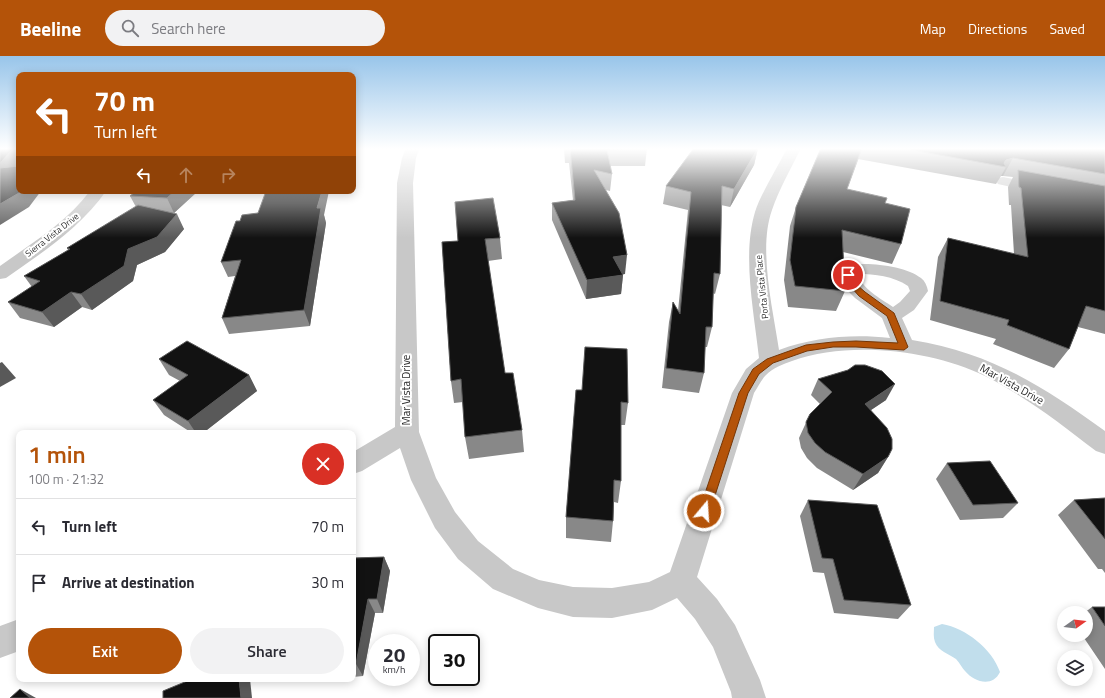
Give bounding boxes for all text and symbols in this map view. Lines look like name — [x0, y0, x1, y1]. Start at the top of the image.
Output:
search box — [105, 10, 385, 46]
text: Beeline — [20, 14, 81, 43]
icon: search — [119, 17, 141, 39]
text: Search here — [151, 17, 226, 40]
text: Map — [920, 18, 946, 39]
text: Directions — [968, 18, 1027, 39]
text: Saved — [1049, 18, 1085, 39]
text: 70 m — [94, 79, 155, 122]
icon: left — [28, 88, 80, 140]
text: Turn left — [94, 118, 157, 145]
icon: left — [133, 164, 155, 186]
icon: ahead — [175, 164, 197, 186]
icon: right — [217, 164, 239, 186]
street label: Sierra Vista Drive — [22, 209, 82, 260]
street label: Porta Vista Place — [752, 254, 771, 320]
pin — [831, 258, 865, 292]
icon: arrive — [837, 264, 859, 286]
street label: Mar Vista Drive — [398, 354, 414, 425]
street label: Mar Vista Drive — [977, 360, 1047, 408]
text: 1 min — [28, 436, 86, 472]
button: close — [302, 443, 344, 485]
text: 100 m · 21:32 — [28, 469, 104, 489]
position arrow — [683, 490, 725, 532]
text: Turn left — [62, 515, 117, 538]
text: 70 m — [311, 515, 344, 538]
icon: left — [28, 516, 50, 538]
text: Arrive at destination — [62, 571, 195, 594]
text: 30 m — [311, 571, 344, 594]
icon: arrive — [28, 572, 50, 594]
north arrow — [1057, 606, 1093, 642]
map controls — [1057, 606, 1093, 686]
button: Exit — [28, 628, 182, 674]
button: Share — [190, 628, 344, 674]
speed limit sign: 30 — [428, 634, 480, 686]
text: 20 — [383, 639, 405, 670]
button: layers — [1057, 650, 1093, 686]
text: km/h — [383, 662, 405, 677]

